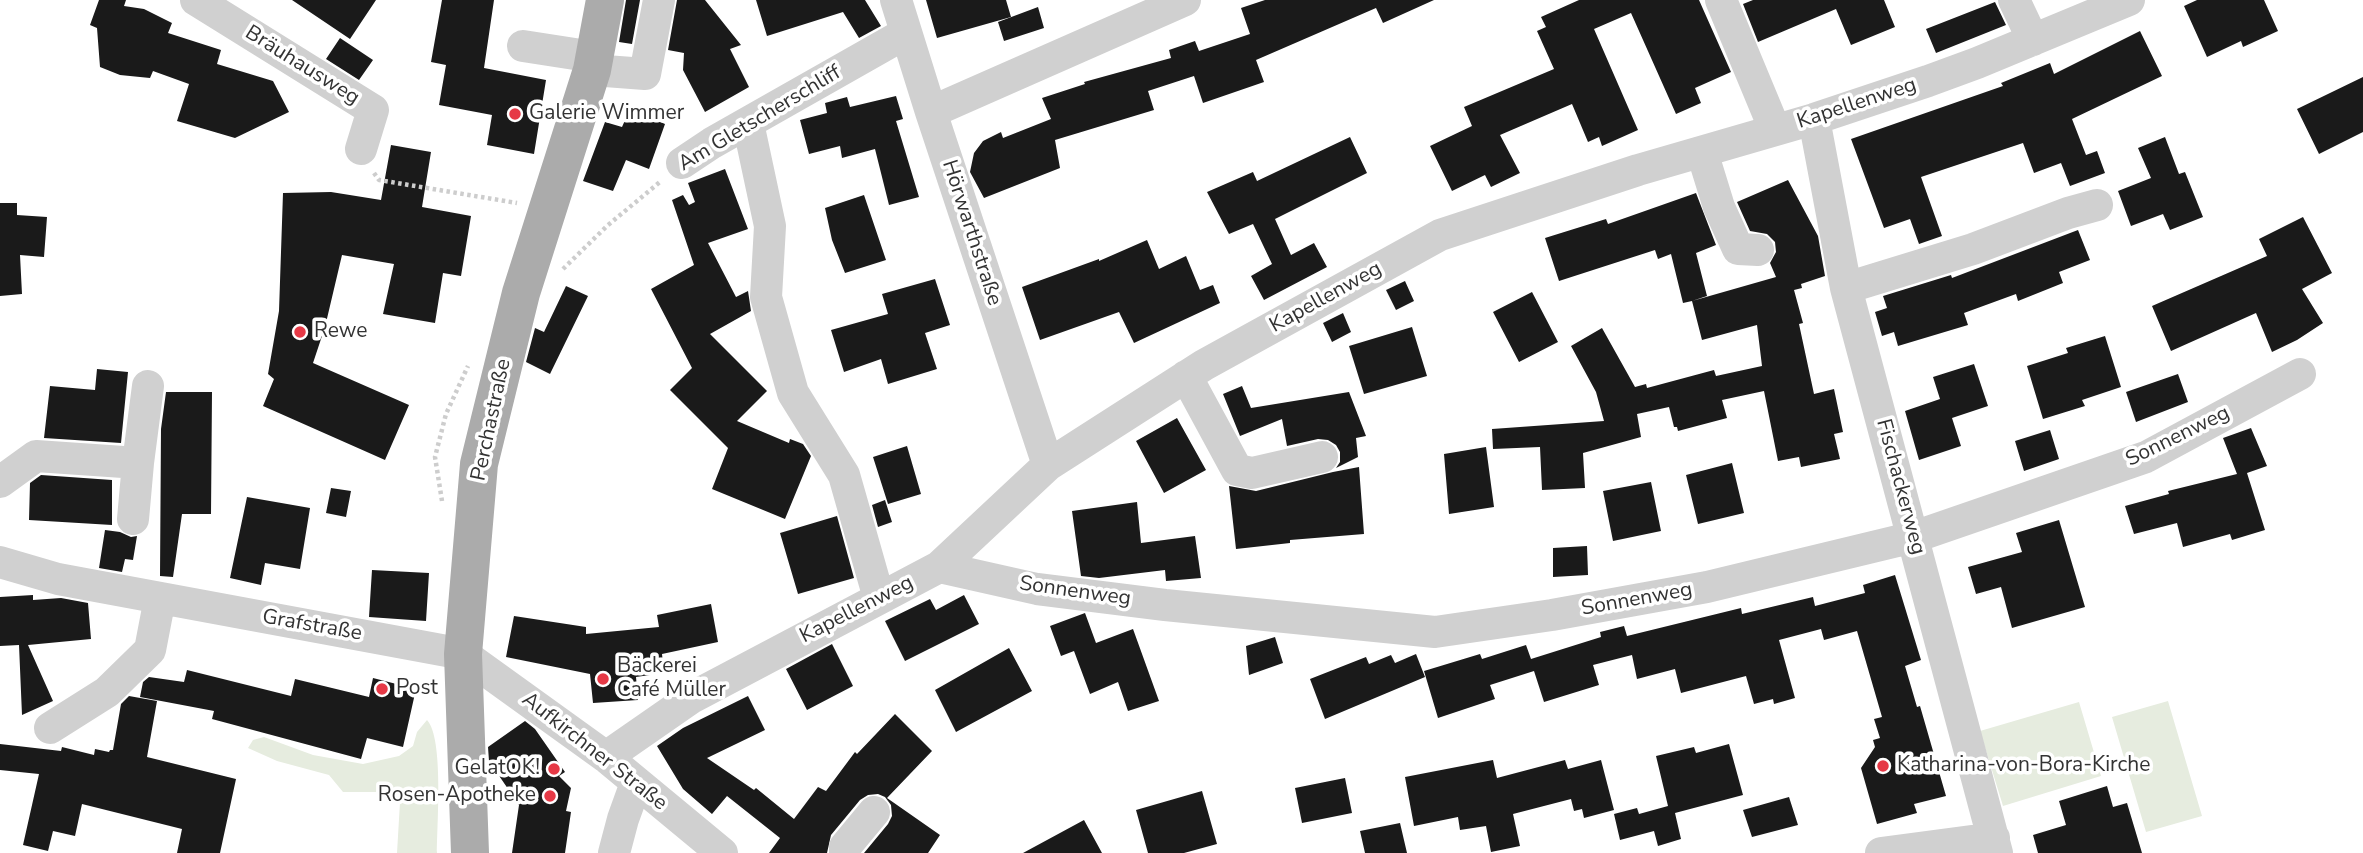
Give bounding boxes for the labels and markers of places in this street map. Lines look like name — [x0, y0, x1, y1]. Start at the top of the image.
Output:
place label: Galerie Wimmer — [529, 101, 684, 127]
marker: Galerie Wimmer — [507, 106, 523, 122]
place label: Rewe — [314, 319, 368, 345]
marker: Rewe — [292, 324, 308, 340]
place label: Bäckerei Café Müller — [617, 654, 726, 704]
marker: Bäckerei Café Müller — [595, 671, 611, 687]
place label: Post — [396, 676, 438, 702]
marker: Post — [374, 681, 390, 697]
place label: Katharina-von-Bora-Kirche — [1897, 753, 2150, 779]
place label: GelatOK! — [455, 756, 540, 782]
marker: Katharina-von-Bora-Kirche — [1875, 758, 1891, 774]
marker: GelatOK! — [546, 761, 562, 777]
place label: Rosen-Apotheke — [378, 783, 536, 809]
marker: Rosen-Apotheke — [542, 788, 558, 804]

